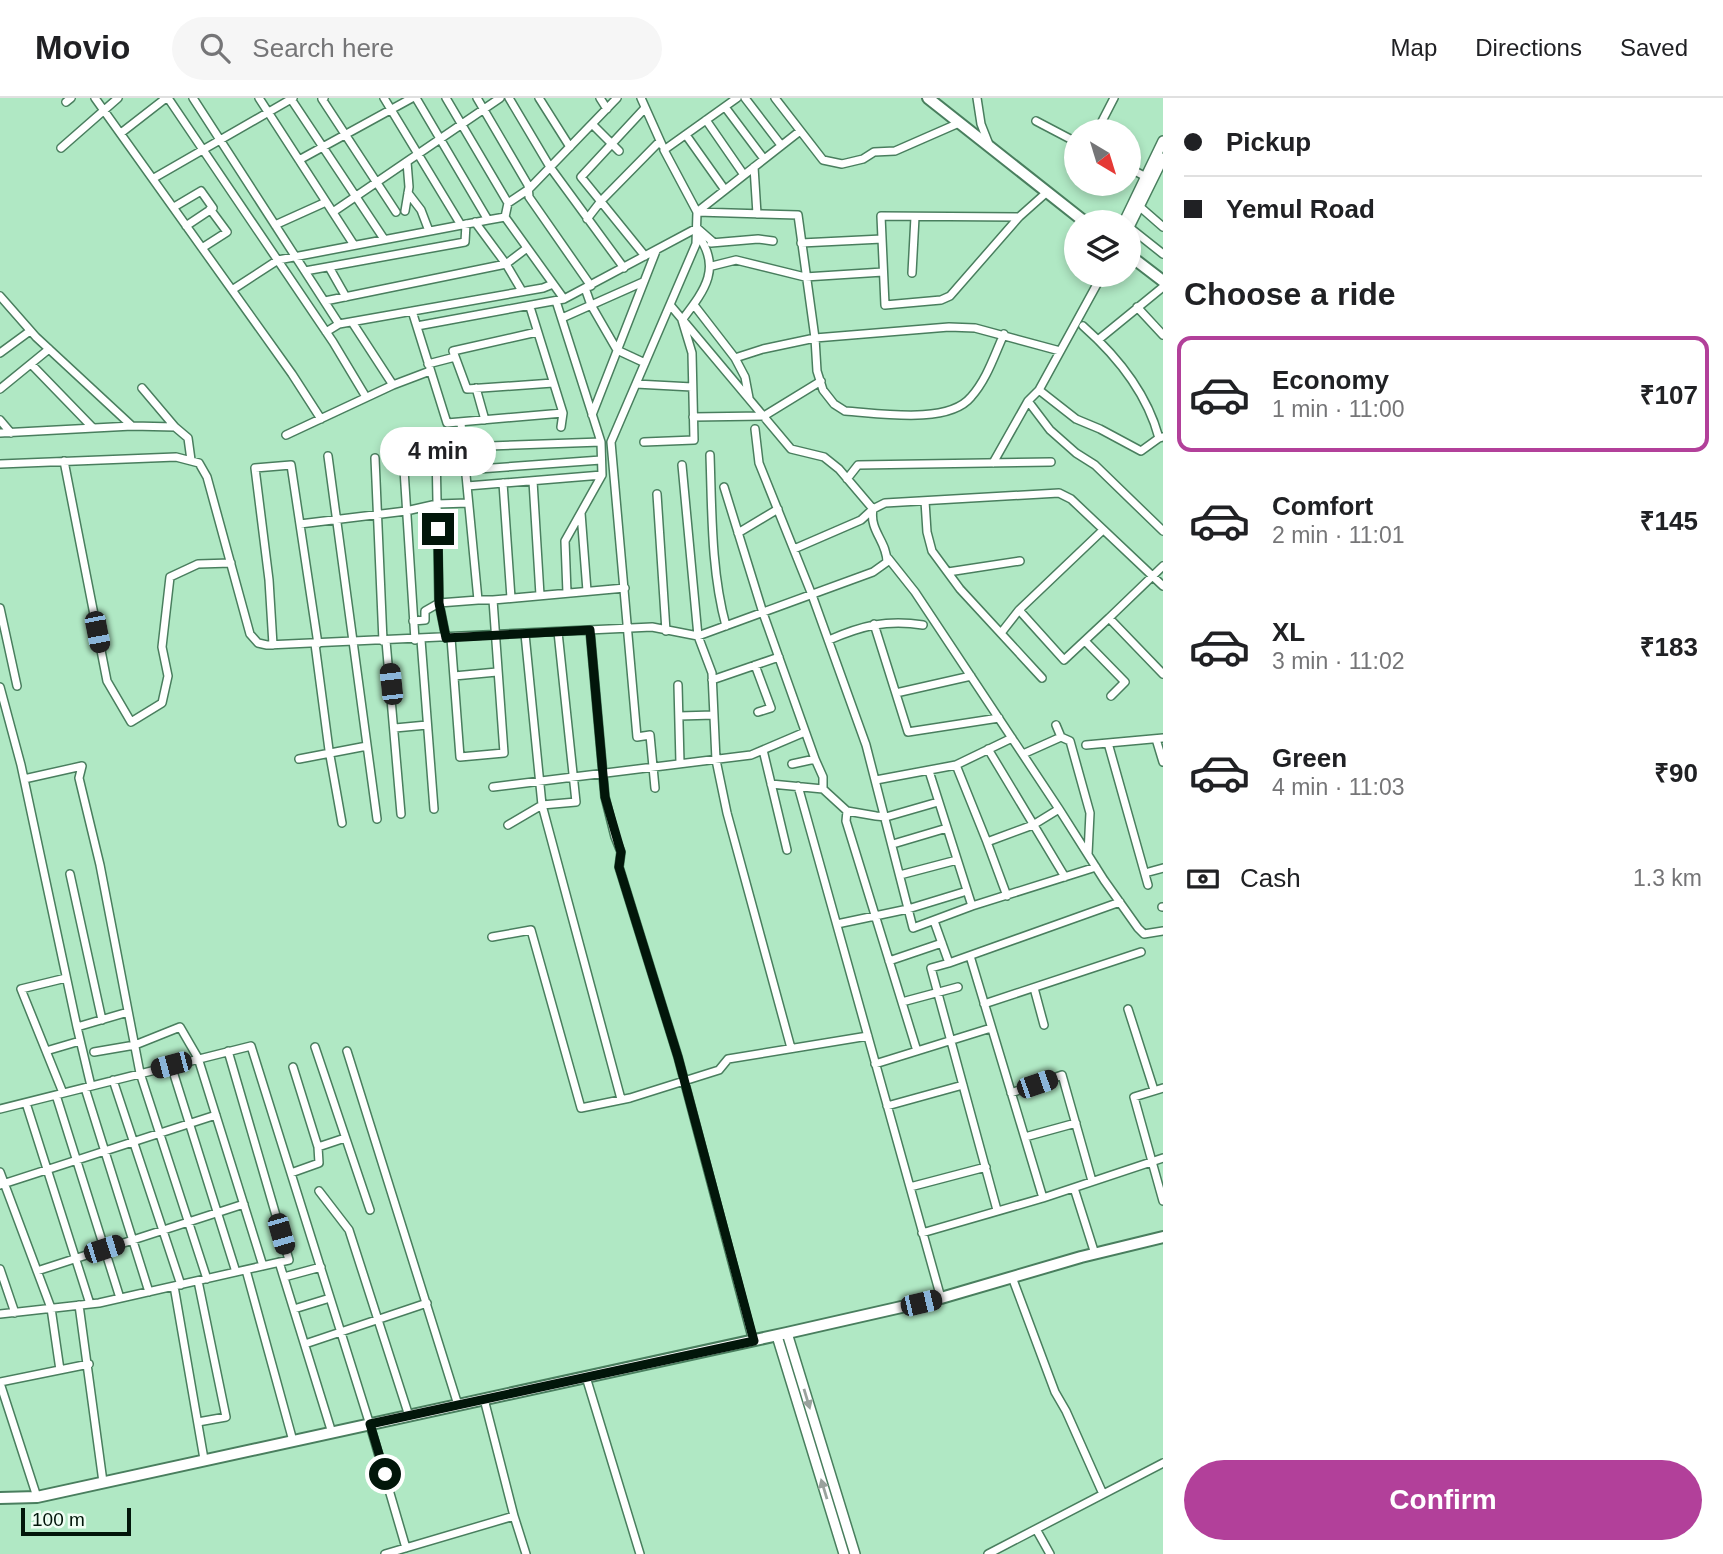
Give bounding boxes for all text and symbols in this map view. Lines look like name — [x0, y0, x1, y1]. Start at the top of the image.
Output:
search box — [172, 17, 662, 80]
text: Movio — [35, 29, 130, 66]
icon: search — [196, 29, 234, 67]
text: Search here — [252, 33, 394, 63]
text: Map — [1391, 34, 1437, 61]
text: Directions — [1475, 34, 1582, 61]
text: Saved — [1620, 34, 1688, 61]
north arrow — [1064, 119, 1141, 196]
map controls — [1064, 119, 1141, 287]
text: Pickup — [1226, 127, 1311, 157]
text: Yemul Road — [1226, 194, 1375, 224]
button: layers — [1064, 210, 1141, 287]
text: Choose a ride — [1184, 276, 1396, 312]
icon: car — [1188, 363, 1251, 426]
text: Economy — [1272, 365, 1389, 395]
text: ₹107 — [1640, 380, 1698, 410]
text: 1 min · 11:00 — [1272, 396, 1405, 422]
callout: 4 min — [380, 428, 496, 476]
text: 4 min — [408, 438, 468, 464]
icon: car — [1188, 489, 1251, 552]
text: Comfort — [1272, 491, 1373, 521]
text: ₹145 — [1640, 506, 1698, 536]
route end — [422, 513, 454, 545]
text: 2 min · 11:01 — [1272, 522, 1405, 548]
car — [83, 609, 112, 655]
icon: car — [1188, 615, 1251, 678]
text: XL — [1272, 617, 1305, 647]
text: ₹183 — [1640, 632, 1698, 662]
text: 3 min · 11:02 — [1272, 648, 1405, 674]
car — [379, 662, 404, 706]
icon: car — [1188, 741, 1251, 804]
text: Green — [1272, 743, 1347, 773]
text: ₹90 — [1654, 758, 1698, 788]
text: 4 min · 11:03 — [1272, 774, 1405, 800]
icon: cash — [1184, 860, 1222, 898]
text: Cash — [1240, 863, 1301, 893]
text: 1.3 km — [1633, 865, 1702, 891]
car — [148, 1049, 195, 1081]
car — [1014, 1067, 1061, 1101]
car — [266, 1211, 297, 1257]
car — [81, 1233, 128, 1265]
car — [899, 1288, 944, 1318]
one-way arrow — [803, 1388, 813, 1409]
route start — [369, 1458, 401, 1490]
button: Confirm — [1184, 1460, 1702, 1540]
one-way arrow — [818, 1478, 829, 1499]
scale bar — [21, 1505, 131, 1537]
text: 100 m — [32, 1509, 85, 1530]

